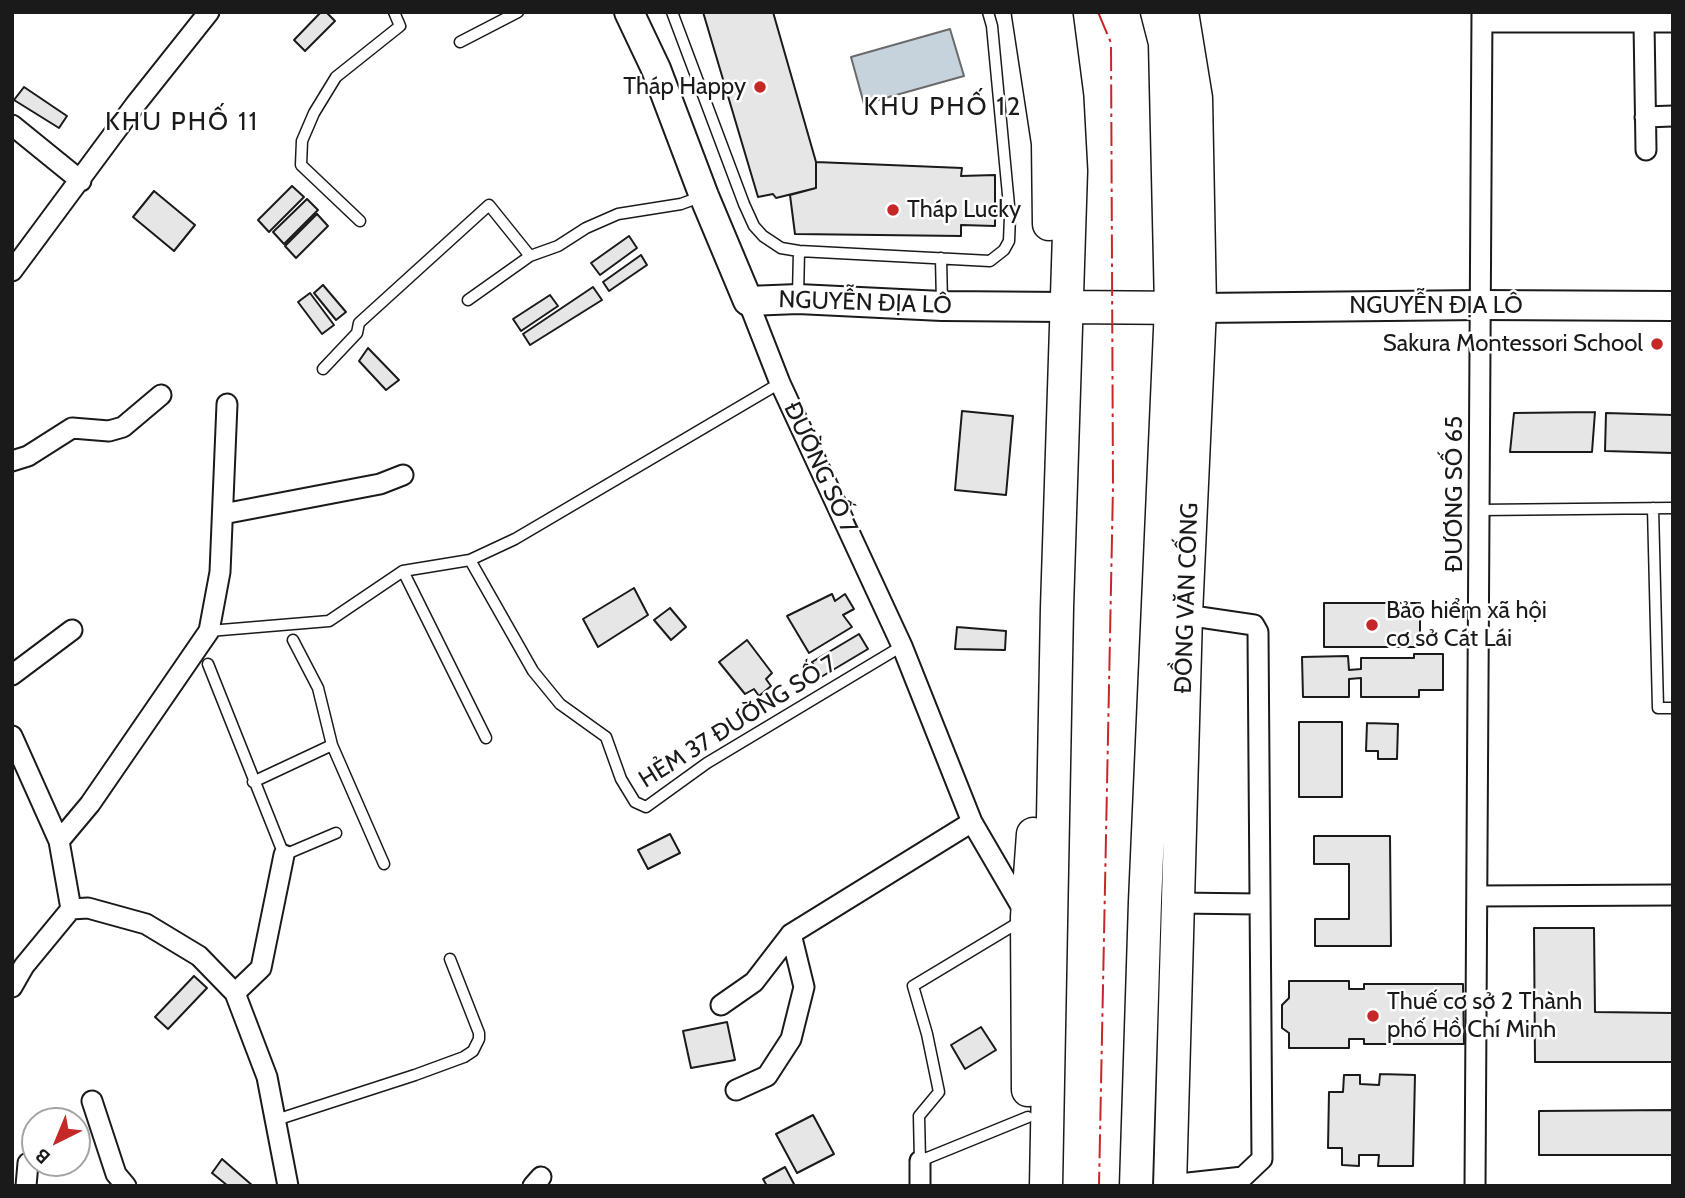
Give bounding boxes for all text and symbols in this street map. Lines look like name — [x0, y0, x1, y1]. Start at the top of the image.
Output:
place label: Tháp Happy — [623, 73, 746, 101]
marker: Tháp Happy — [752, 79, 768, 95]
district label: KHU PHỐ 12 — [865, 91, 1021, 123]
district label: KHU PHỐ 11 — [106, 106, 258, 138]
place label: Tháp Lucky — [907, 196, 1021, 224]
marker: Tháp Lucky — [885, 202, 901, 218]
street label: NGUYỄN ĐỊA LÔ — [778, 286, 952, 320]
street label: NGUYỄN ĐỊA LÔ — [1349, 292, 1523, 320]
place label: Sakura Montessori School — [1383, 330, 1643, 358]
marker: Sakura Montessori School — [1649, 336, 1665, 352]
street label: ĐƯỜNG SỐ 7 — [777, 398, 863, 538]
street label: ĐƯƠNG SỐ 65 — [1441, 416, 1469, 572]
street label: ĐỒNG VĂN CỐNG — [1169, 502, 1205, 694]
place label: Bảo hiểm xã hội cơ sở Cát Lái — [1386, 597, 1547, 653]
marker: Bảo hiểm xã hội cơ sở Cát Lái — [1364, 617, 1380, 633]
street label: HẺM 37 ĐƯỜNG SỐ 7 — [634, 650, 842, 794]
place label: Thuế cơ sở 2 Thành phố Hồ Chí Minh — [1387, 988, 1582, 1044]
marker: Thuế cơ sở 2 Thành phố Hồ Chí Minh — [1365, 1008, 1381, 1024]
north arrow — [21, 1107, 91, 1177]
text: B — [31, 1144, 55, 1169]

